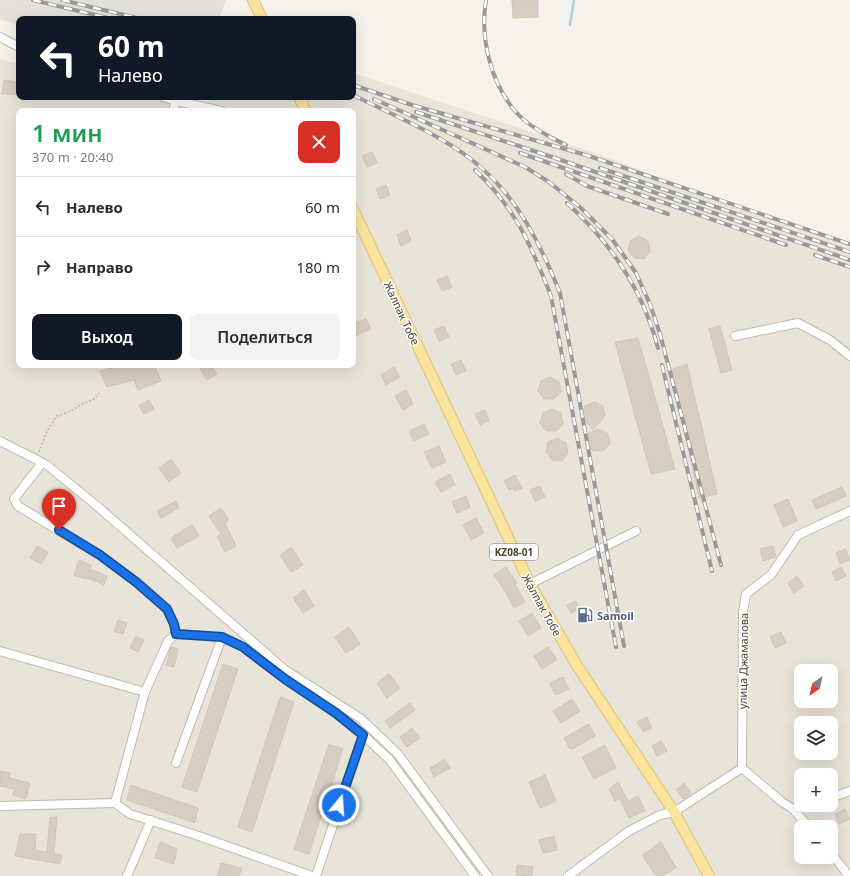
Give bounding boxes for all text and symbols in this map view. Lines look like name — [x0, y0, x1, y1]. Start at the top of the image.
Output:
text: 60 m — [98, 27, 165, 65]
icon: left — [32, 32, 84, 84]
text: Налево — [98, 63, 163, 87]
text: 1 мин — [32, 116, 103, 149]
button: close — [298, 121, 340, 163]
text: 370 m · 20:40 — [32, 148, 113, 166]
icon: left — [32, 196, 54, 218]
text: Налево — [66, 197, 123, 217]
text: 60 m — [305, 197, 340, 217]
icon: right — [32, 256, 54, 278]
text: Направо — [66, 257, 133, 277]
text: 180 m — [296, 257, 340, 277]
street label: Жалпак Тобе — [381, 279, 423, 347]
button: Выход — [32, 314, 182, 360]
button: Поделиться — [190, 314, 340, 360]
pin — [42, 489, 76, 530]
icon: arrive — [48, 495, 70, 517]
road number: KZ08-01 — [490, 544, 538, 560]
street label: Жалпак Тобе — [519, 571, 565, 639]
fuel station icon: Samoil — [576, 606, 594, 624]
place label: Samoil — [597, 608, 634, 623]
street label: улица Джамалова — [735, 613, 751, 709]
north arrow — [794, 664, 838, 708]
map controls — [794, 664, 838, 864]
button: layers — [794, 716, 838, 760]
button: + — [794, 768, 838, 812]
position arrow — [318, 784, 360, 826]
button: − — [794, 820, 838, 864]

